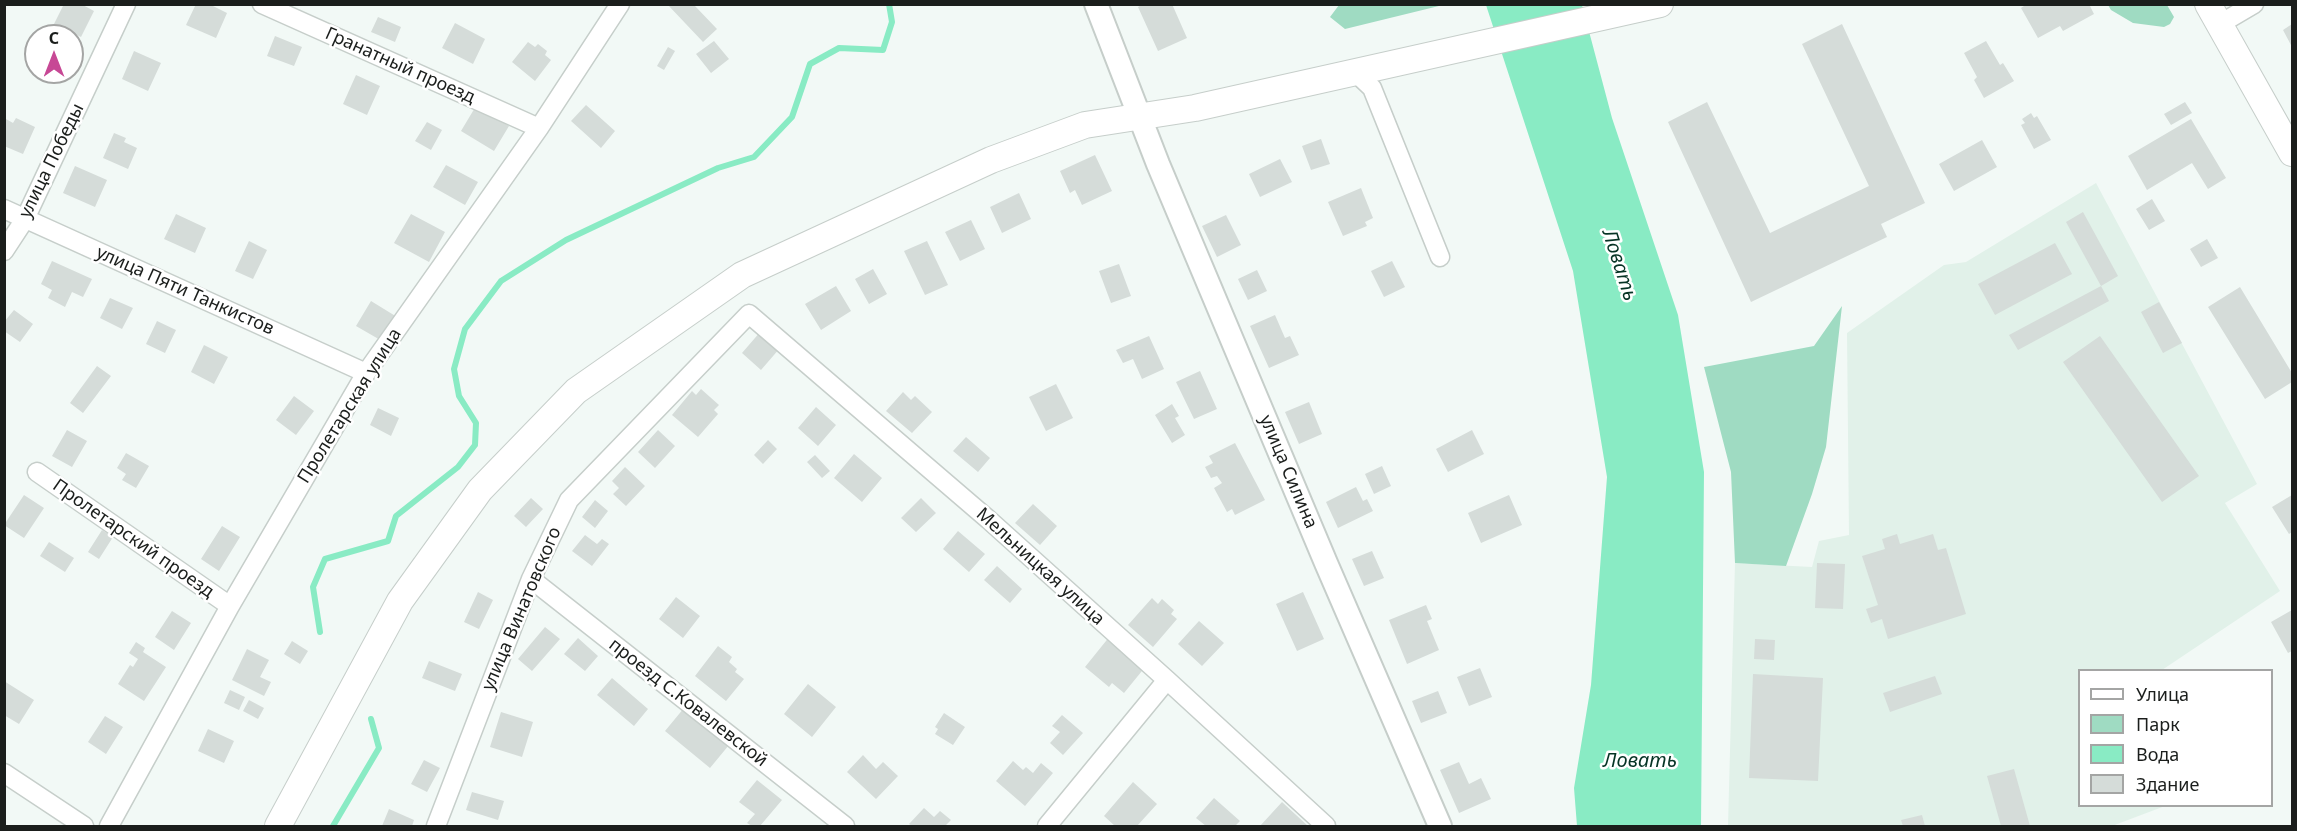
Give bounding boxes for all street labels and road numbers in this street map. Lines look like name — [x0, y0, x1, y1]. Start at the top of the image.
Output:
street label: Гранатный проезд — [322, 23, 478, 109]
street label: улица Победы — [15, 100, 89, 222]
street label: улица Пяти Танкистов — [93, 242, 277, 340]
street label: Пролетарская улица — [294, 325, 406, 487]
street label: улица Силина — [1254, 412, 1322, 532]
street label: Пролетарский проезд — [48, 475, 218, 603]
street label: Мельницкая улица — [971, 504, 1109, 630]
street label: улица Винатовского — [478, 524, 566, 694]
street label: проезд С.Ковалевской — [604, 634, 772, 772]

